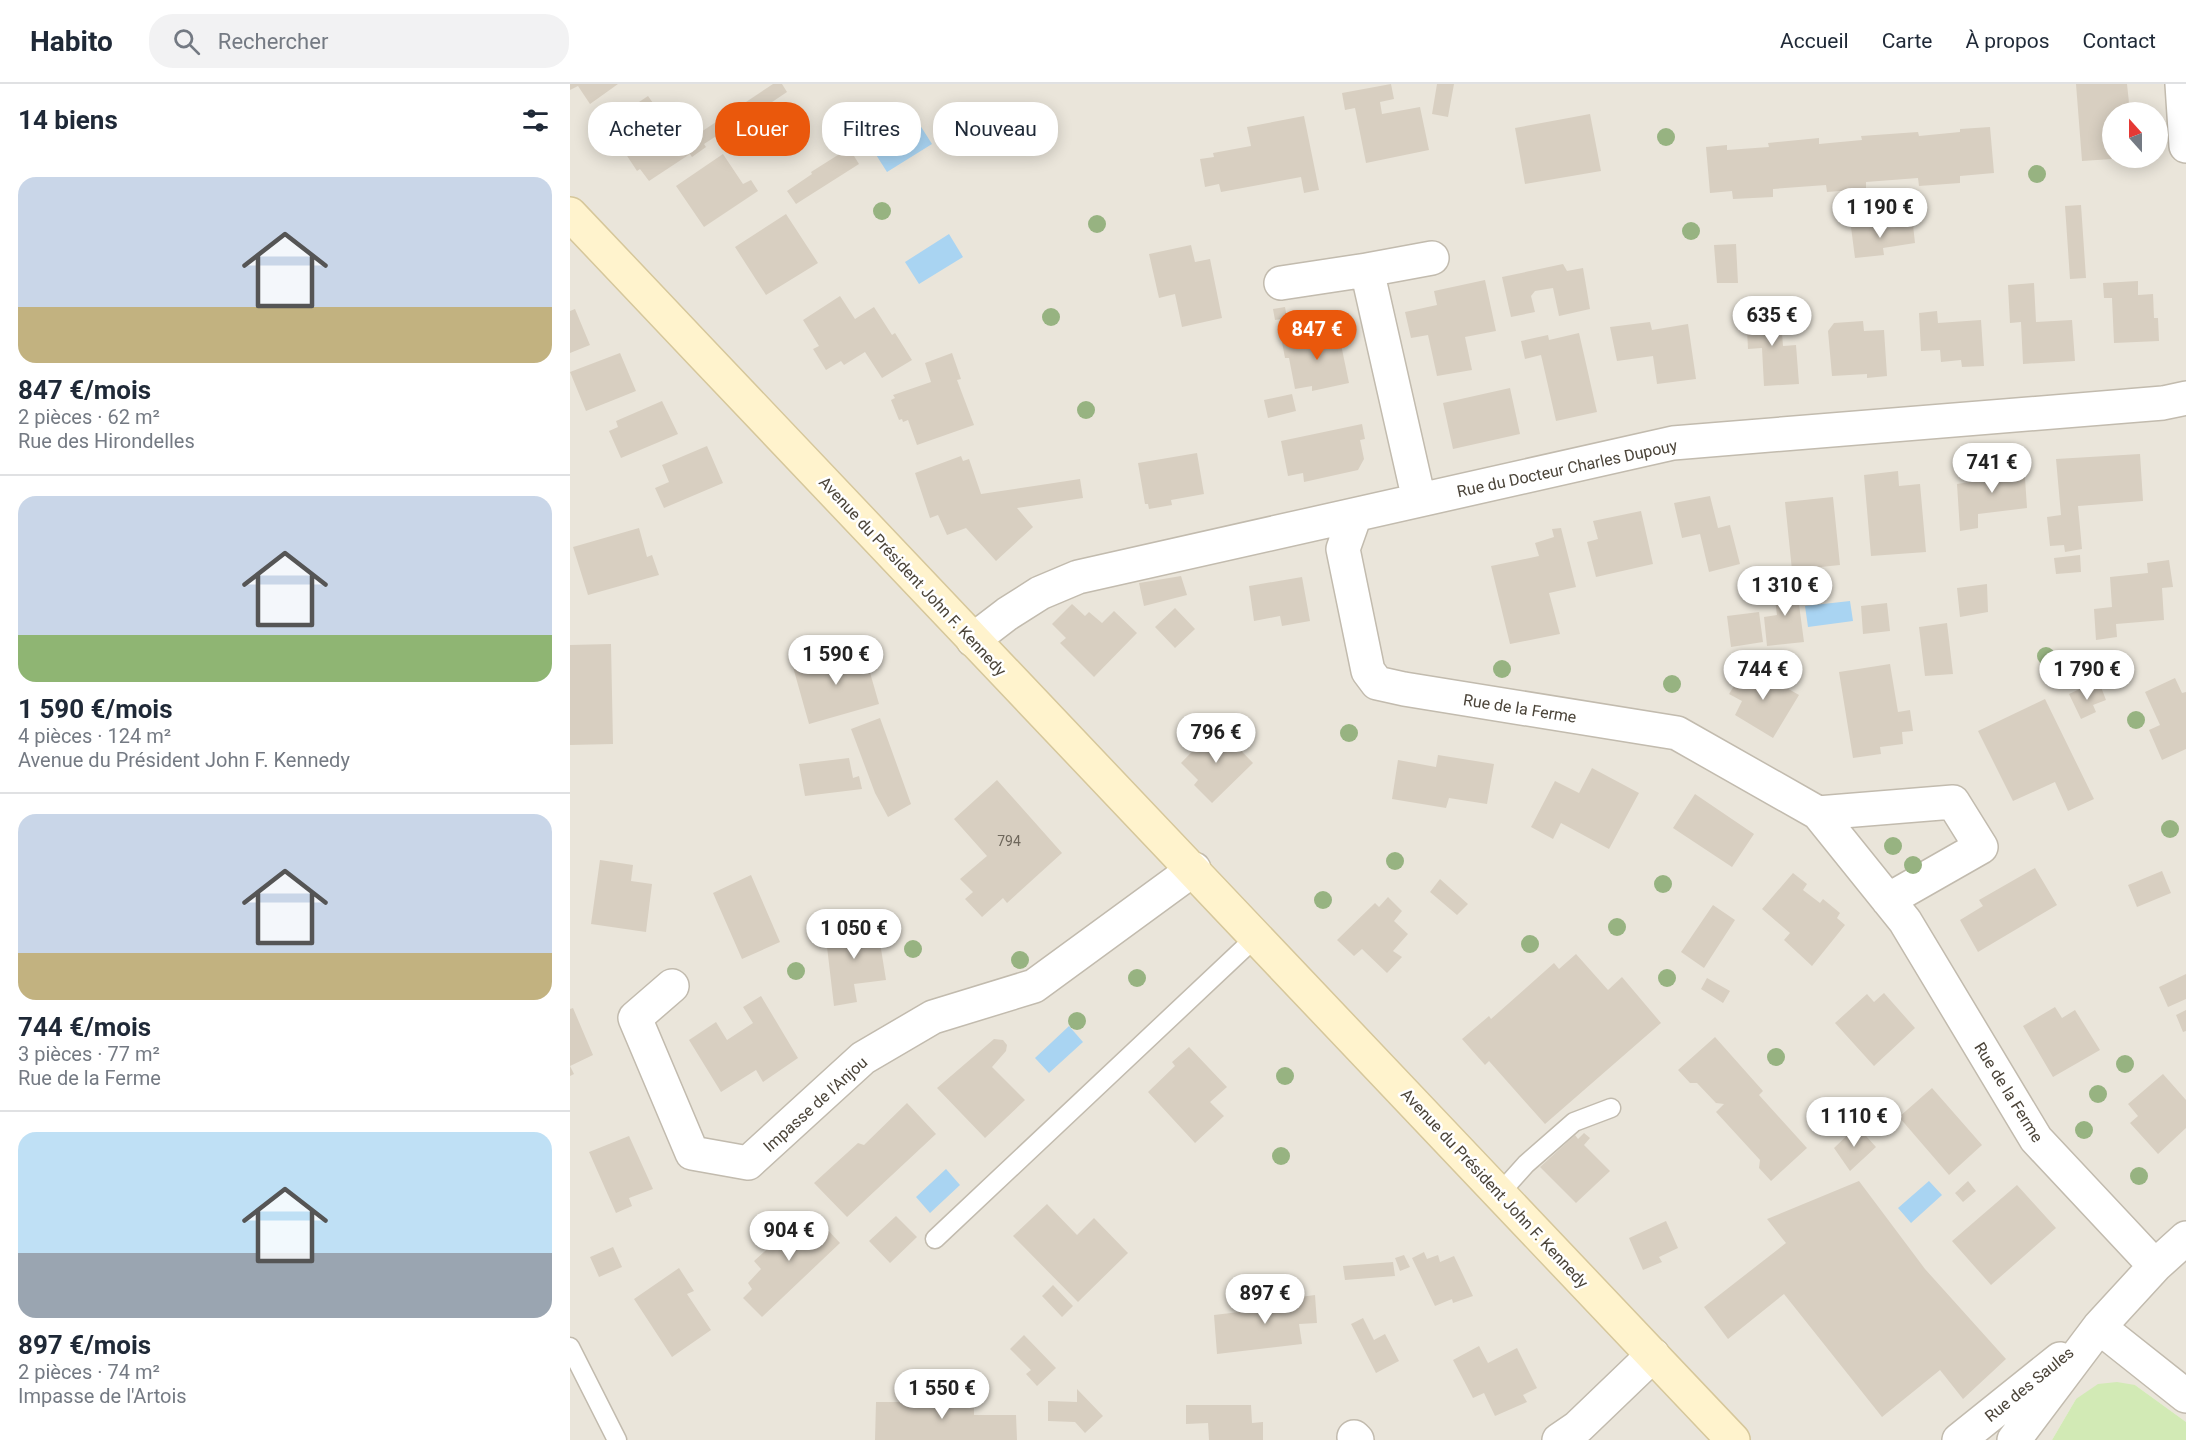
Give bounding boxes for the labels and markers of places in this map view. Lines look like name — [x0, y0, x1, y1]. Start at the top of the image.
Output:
pin: 1 190 € — [1825, 188, 1935, 239]
pin: 635 € — [1730, 296, 1814, 347]
pin: 847 € — [1275, 310, 1359, 361]
pin: 741 € — [1950, 443, 2034, 494]
pin: 1 310 € — [1730, 566, 1840, 617]
pin: 1 590 € — [781, 635, 891, 686]
pin: 744 € — [1721, 650, 1805, 701]
pin: 1 790 € — [2032, 650, 2142, 701]
pin: 796 € — [1174, 713, 1258, 764]
pin: 1 050 € — [799, 909, 909, 960]
pin: 1 110 € — [1799, 1097, 1909, 1148]
pin: 904 € — [747, 1211, 831, 1262]
pin: 897 € — [1223, 1274, 1307, 1325]
pin: 1 550 € — [887, 1369, 997, 1420]

